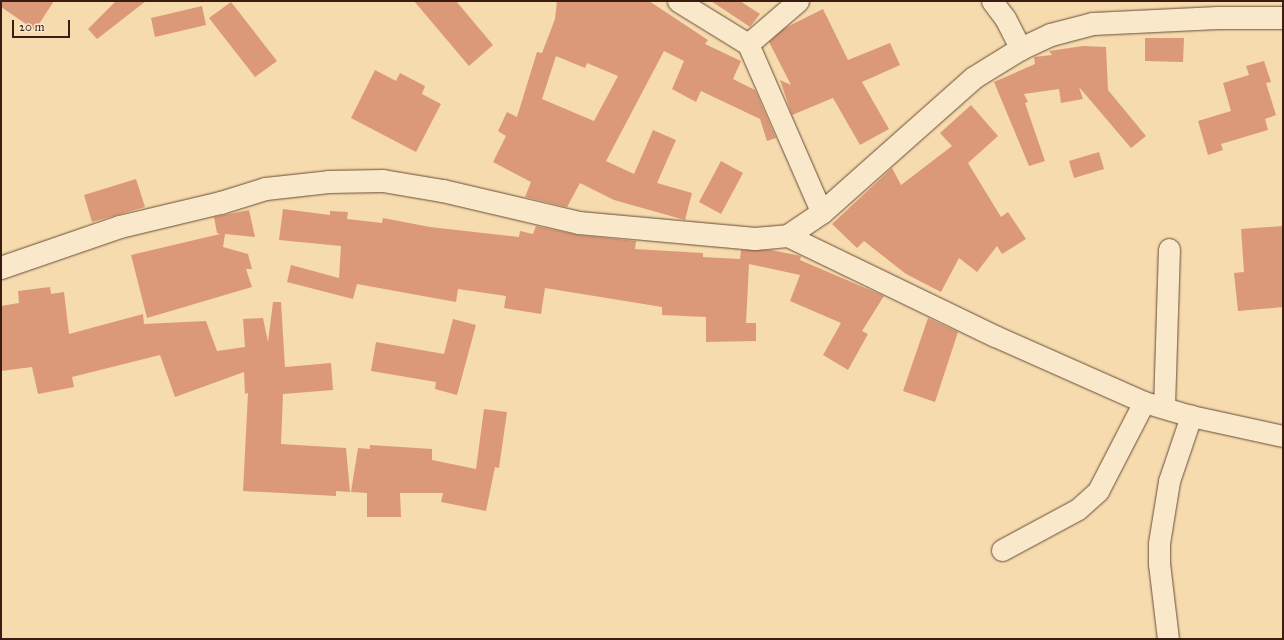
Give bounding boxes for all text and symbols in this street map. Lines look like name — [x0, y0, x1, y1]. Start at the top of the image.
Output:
scale bar — [14, 12, 72, 38]
text: 20 m — [19, 20, 45, 34]

